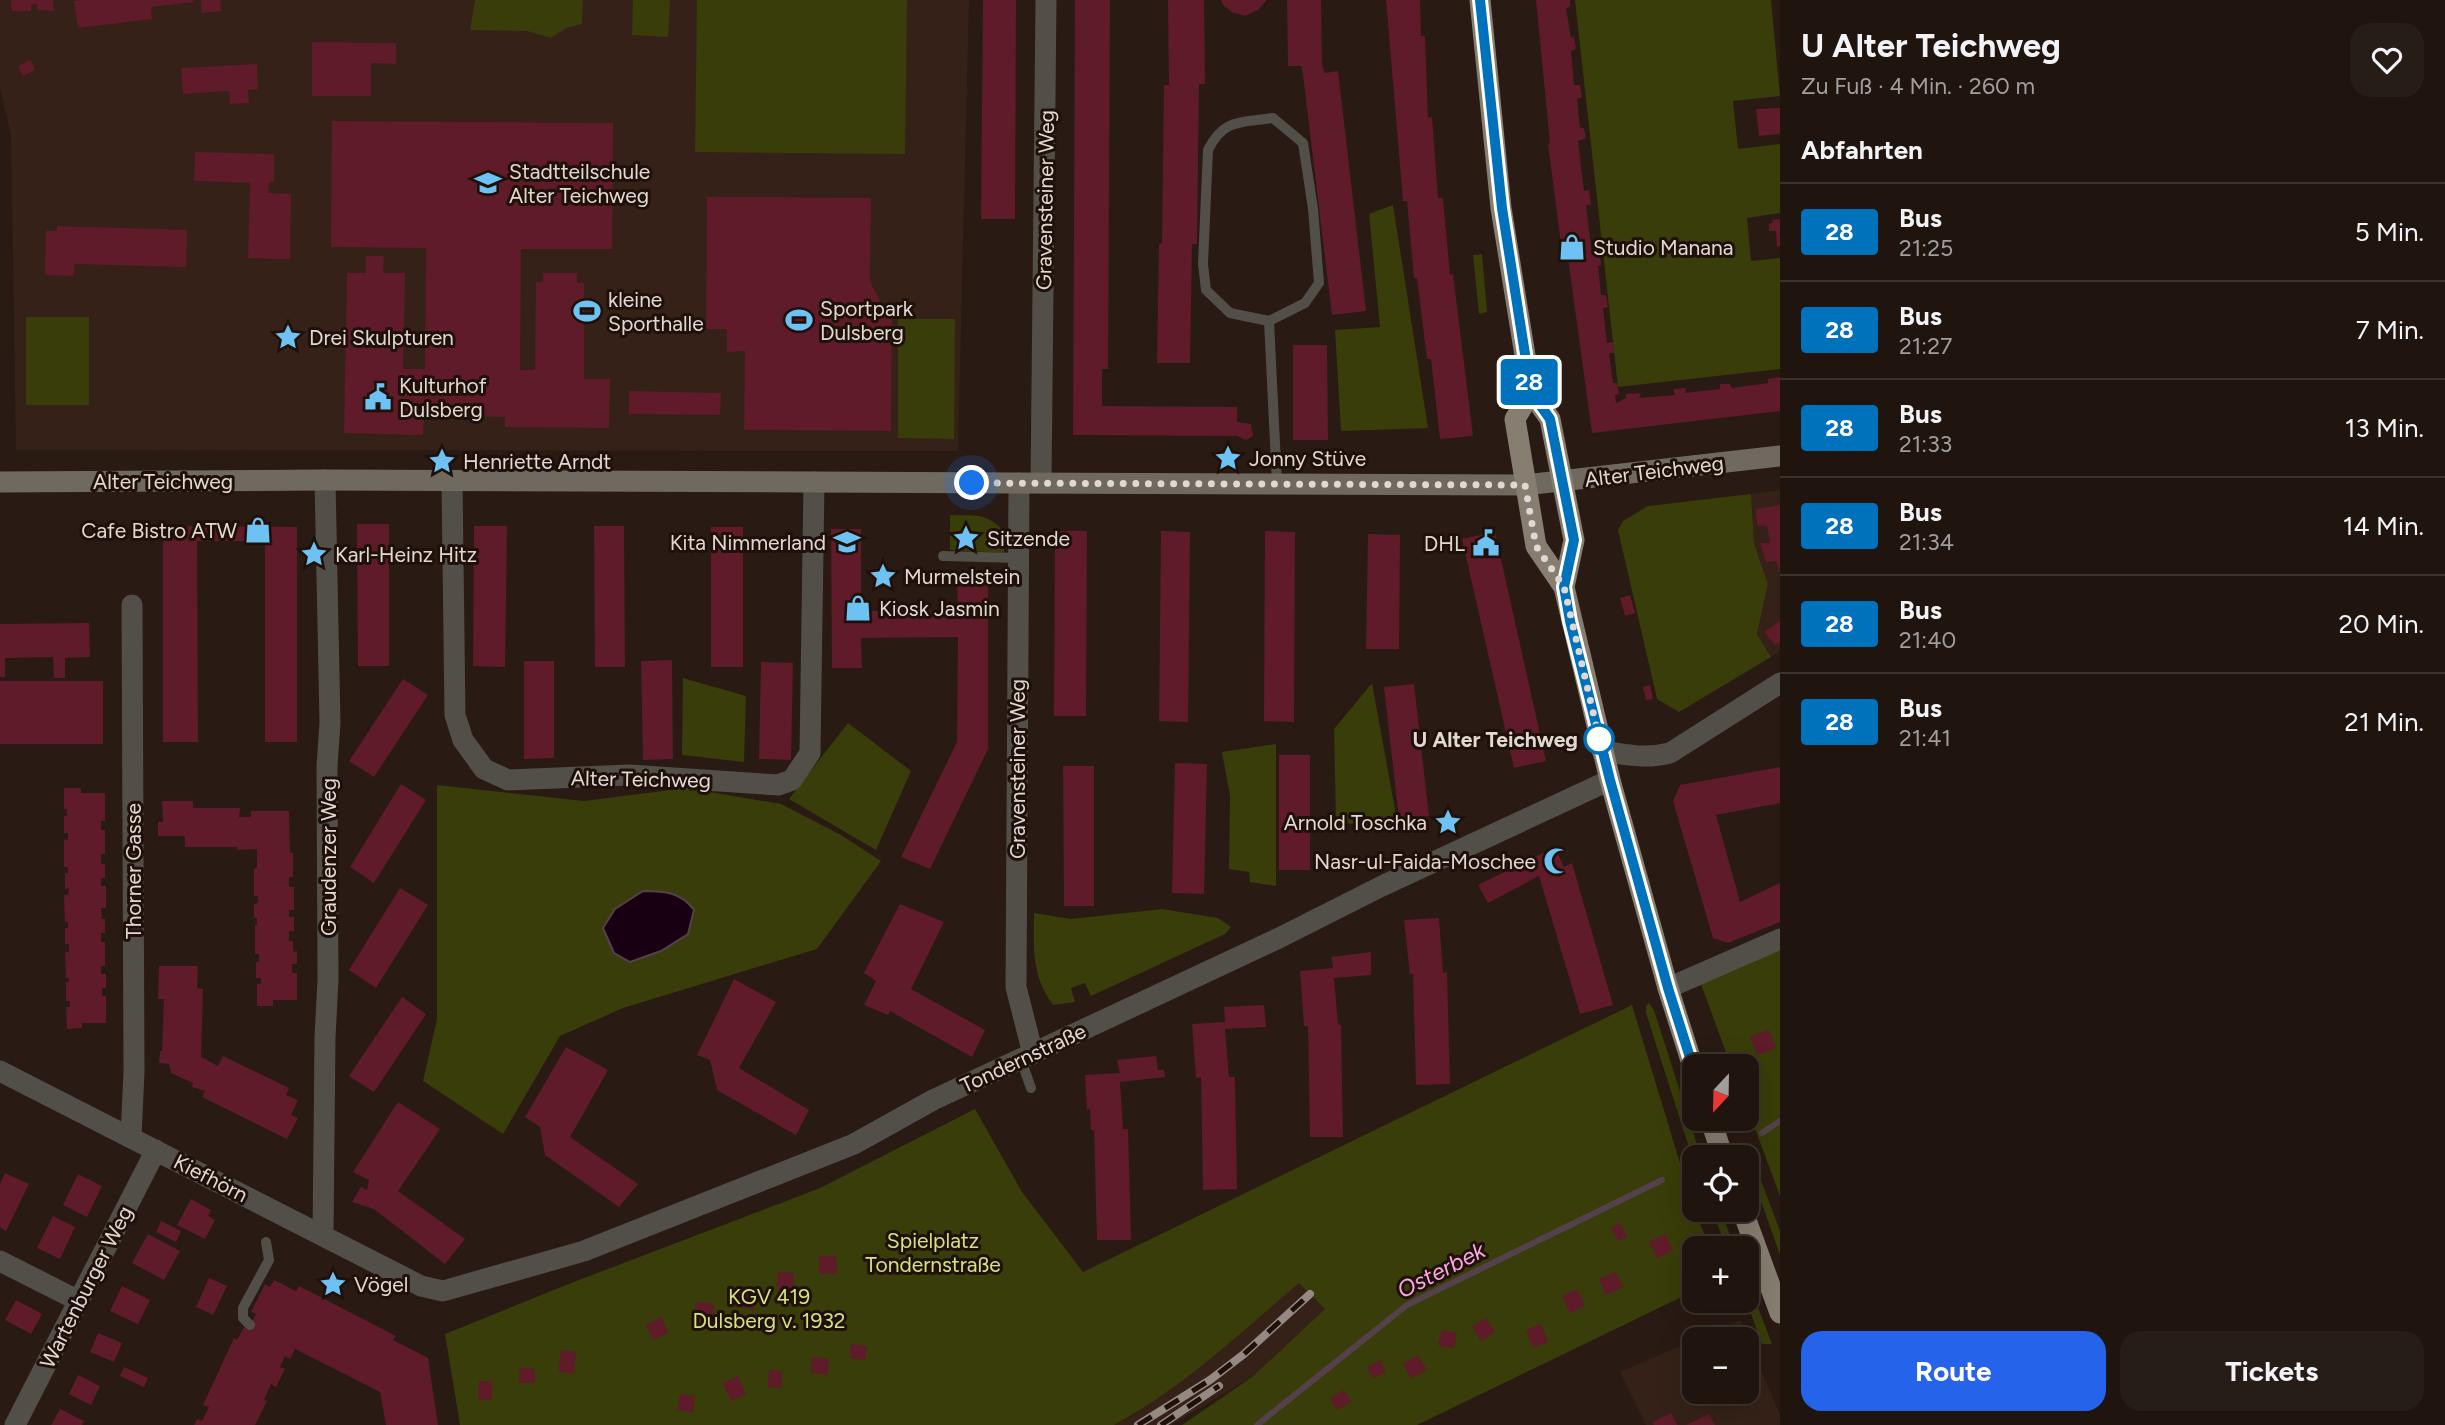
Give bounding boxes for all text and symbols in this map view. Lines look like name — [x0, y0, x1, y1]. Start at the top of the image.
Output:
button: heart — [2350, 23, 2424, 97]
text: U Alter Teichweg — [1801, 26, 2061, 65]
text: Zu Fuß · 4 Min. · 260 m — [1801, 72, 2035, 100]
street label: Gravensteiner Weg — [1031, 110, 1059, 290]
text: Abfahrten — [1801, 134, 1923, 166]
place label: Stadtteilschule Alter Teichweg — [509, 159, 650, 208]
school or university icon: Stadtteilschule Alter Teichweg — [473, 168, 503, 198]
text: Bus — [1899, 202, 1942, 234]
text: 5 Min. — [2355, 216, 2424, 248]
text: 28 — [1825, 217, 1854, 246]
shop icon: Studio Manana — [1557, 232, 1587, 262]
text: 21:25 — [1899, 234, 1953, 262]
place label: Studio Manana — [1593, 235, 1733, 260]
place label: kleine Sporthalle — [608, 287, 704, 336]
sports icon: kleine Sporthalle — [572, 296, 602, 326]
place label: Sportpark Dulsberg — [820, 296, 914, 345]
text: Bus — [1899, 300, 1942, 332]
sports icon: Sportpark Dulsberg — [784, 305, 814, 335]
text: 7 Min. — [2356, 314, 2424, 346]
text: 28 — [1825, 315, 1854, 344]
place icon: Drei Skulpturen — [273, 322, 303, 352]
place label: Drei Skulpturen — [309, 325, 454, 350]
text: 21:27 — [1899, 332, 1952, 360]
line badge: 28 — [1498, 359, 1560, 405]
text: 28 — [1515, 367, 1543, 396]
place label: Kulturhof Dulsberg — [399, 373, 487, 422]
public building icon: Kulturhof Dulsberg — [363, 382, 393, 412]
text: Bus — [1899, 398, 1942, 430]
text: 13 Min. — [2345, 412, 2424, 444]
text: 28 — [1825, 413, 1854, 442]
text: 21:33 — [1899, 430, 1952, 458]
place icon: Jonny Stüve — [1213, 443, 1243, 473]
place icon: Henriette Arndt — [427, 446, 457, 476]
place label: Jonny Stüve — [1249, 446, 1366, 471]
place label: Henriette Arndt — [463, 449, 611, 474]
street label: Alter Teichweg — [1583, 450, 1725, 492]
your location — [954, 465, 989, 500]
street label: Alter Teichweg — [93, 469, 233, 494]
text: Bus — [1899, 496, 1942, 528]
text: 14 Min. — [2343, 510, 2424, 542]
text: 28 — [1825, 511, 1854, 540]
shop icon: Cafe Bistro ATW — [243, 515, 273, 545]
place label: Cafe Bistro ATW — [81, 518, 237, 543]
place icon: Sitzende — [951, 523, 981, 553]
place label: Sitzende — [987, 526, 1070, 551]
school or university icon: Kita Nimmerland — [832, 527, 862, 557]
public building icon: DHL — [1471, 528, 1501, 558]
text: 21:34 — [1899, 528, 1954, 556]
place label: Kita Nimmerland — [670, 530, 826, 555]
place label: DHL — [1424, 531, 1465, 556]
place icon: Karl-Heinz Hitz — [299, 539, 329, 569]
place label: Karl-Heinz Hitz — [335, 542, 477, 567]
place icon: Murmelstein — [868, 561, 898, 591]
place label: Murmelstein — [904, 564, 1020, 589]
shop icon: Kiosk Jasmin — [843, 593, 873, 623]
text: Bus — [1899, 594, 1942, 626]
place label: Kiosk Jasmin — [879, 596, 1000, 621]
text: 20 Min. — [2338, 608, 2424, 640]
text: 28 — [1825, 609, 1854, 638]
text: 21:40 — [1899, 626, 1956, 654]
street label: Gravensteiner Weg — [1005, 679, 1030, 859]
text: Bus — [1899, 692, 1942, 724]
text: 21 Min. — [2344, 706, 2424, 738]
text: 28 — [1825, 707, 1854, 736]
marker: U Alter Teichweg — [1584, 724, 1614, 754]
text: 21:41 — [1899, 724, 1951, 752]
place label: U Alter Teichweg — [1413, 727, 1578, 752]
street label: Alter Teichweg — [571, 765, 711, 793]
street label: Graudenzer Weg — [316, 778, 341, 936]
street label: Thorner Gasse — [121, 803, 146, 939]
place icon: Arnold Toschka — [1433, 807, 1463, 837]
place label: Arnold Toschka — [1284, 810, 1427, 835]
mosque icon: Nasr-ul-Faida-Moschee — [1542, 846, 1572, 876]
place label: Nasr-ul-Faida-Moschee — [1314, 849, 1536, 874]
street label: Tondernstraße — [956, 1018, 1090, 1098]
north arrow — [1682, 1054, 1759, 1130]
map controls — [1682, 1054, 1759, 1404]
button: locate — [1682, 1145, 1759, 1222]
street label: Kiefhörn — [170, 1149, 252, 1207]
street label: Wartenburger Weg — [34, 1202, 138, 1372]
park label: Spielplatz Tondernstraße — [865, 1228, 1001, 1277]
water label: Osterbek — [1392, 1236, 1491, 1304]
button: + — [1682, 1236, 1759, 1313]
place icon: Vögel — [318, 1269, 348, 1299]
place label: Vögel — [354, 1272, 408, 1297]
park label: KGV 419 Dulsberg v. 1932 — [692, 1284, 846, 1333]
button: − — [1682, 1327, 1759, 1404]
button: Route — [1801, 1331, 2106, 1411]
button: Tickets — [2120, 1331, 2424, 1411]

